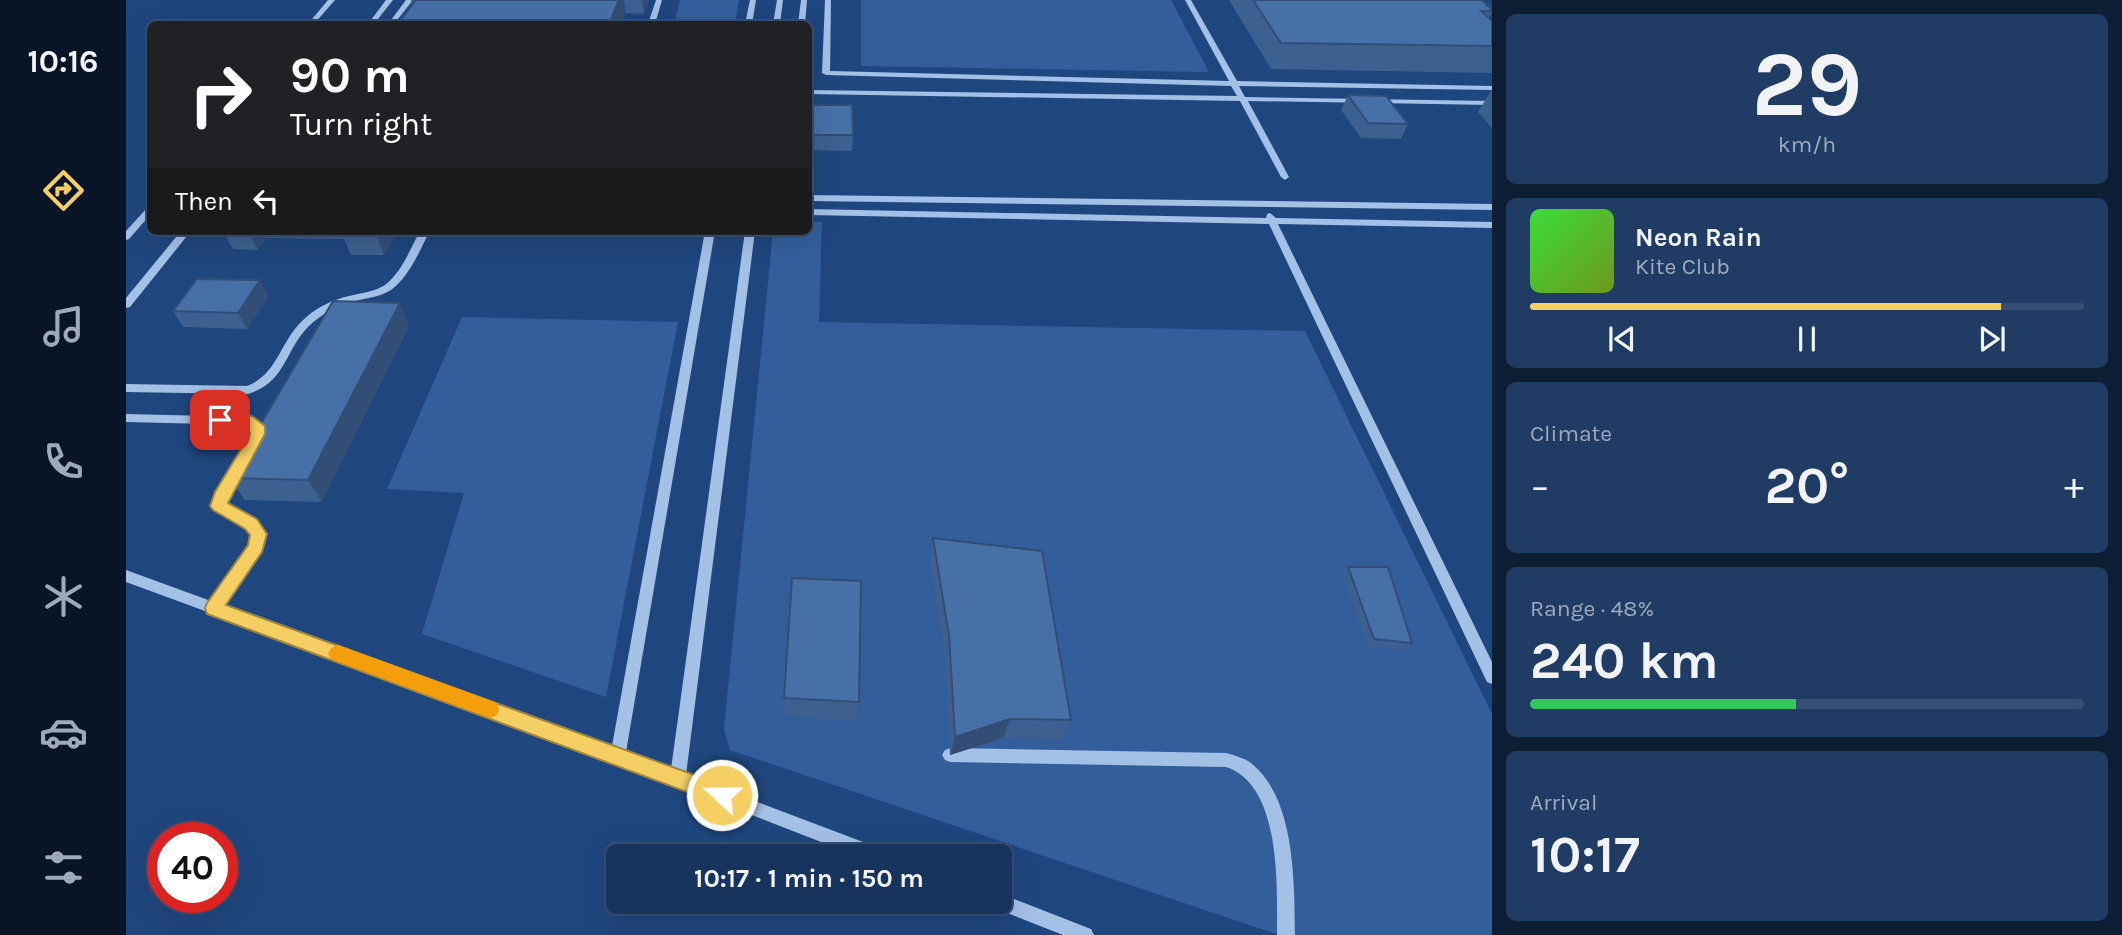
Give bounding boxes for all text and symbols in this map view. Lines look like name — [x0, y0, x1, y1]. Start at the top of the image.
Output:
text: 29 — [1752, 32, 1862, 138]
text: 10:16 — [27, 43, 99, 80]
text: 90 m — [290, 47, 410, 104]
icon: right — [175, 49, 266, 140]
text: Turn right — [290, 106, 432, 143]
text: km/h — [1778, 131, 1836, 158]
icon: directions — [39, 166, 88, 215]
icon: left — [247, 182, 285, 220]
text: Then — [175, 186, 233, 217]
text: Neon Rain — [1635, 222, 1762, 253]
text: Kite Club — [1635, 253, 1730, 280]
icon: music — [39, 302, 88, 351]
icon: previous — [1603, 320, 1641, 358]
icon: pause — [1788, 320, 1826, 358]
icon: next — [1973, 320, 2011, 358]
pin — [190, 390, 250, 450]
icon: arrive — [201, 401, 239, 439]
text: Climate — [1530, 420, 1612, 447]
icon: phone — [39, 437, 88, 486]
text: 20° — [1765, 455, 1849, 516]
text: − — [1530, 464, 1550, 509]
text: + — [2064, 464, 2084, 509]
icon: climate — [39, 572, 88, 621]
text: Range · 48% — [1530, 595, 1654, 622]
text: 240 km — [1530, 630, 1719, 691]
icon: car — [39, 708, 88, 757]
position arrow — [685, 758, 759, 832]
text: Arrival — [1530, 789, 1597, 816]
speed limit sign: 40 — [147, 822, 238, 913]
text: 10:17 — [1530, 824, 1640, 885]
icon: filters — [39, 843, 88, 892]
text: 10:17 · 1 min · 150 m — [694, 863, 924, 894]

